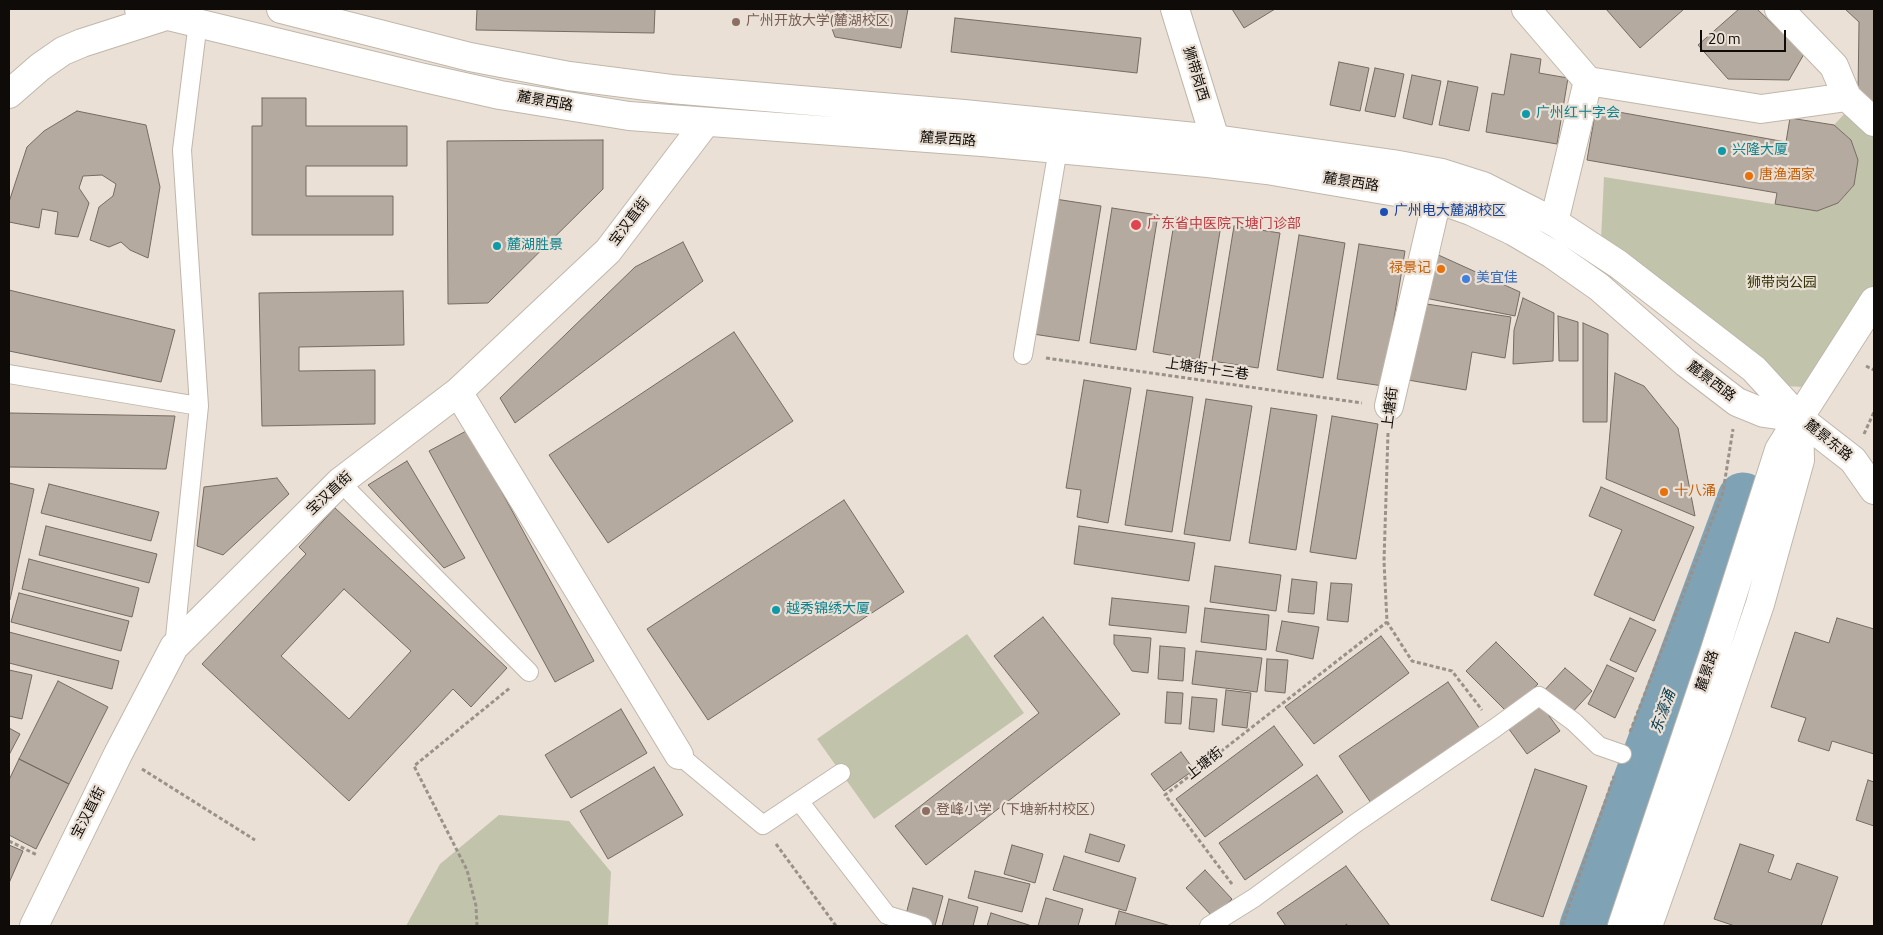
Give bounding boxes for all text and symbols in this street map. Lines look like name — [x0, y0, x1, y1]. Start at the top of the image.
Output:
place label: 广州开放大学(麓湖校区) — [746, 14, 893, 30]
marker: 广州开放大学(麓湖校区) — [730, 16, 742, 28]
scale bar — [1703, 20, 1789, 52]
text: 20 m — [1708, 27, 1741, 50]
street label: 狮带岗西 — [1179, 45, 1211, 103]
street label: 麓景西路 — [516, 89, 574, 115]
place label: 广州红十字会 — [1536, 106, 1620, 122]
marker: 广州红十字会 — [1520, 108, 1532, 120]
street label: 麓景西路 — [919, 130, 977, 150]
place label: 兴隆大厦 — [1732, 143, 1788, 159]
marker: 兴隆大厦 — [1716, 145, 1728, 157]
place label: 唐渔酒家 — [1759, 168, 1815, 184]
street label: 麓景西路 — [1322, 170, 1380, 196]
marker: 唐渔酒家 — [1743, 170, 1755, 182]
street label: 宝汉直街 — [606, 195, 654, 249]
place label: 广州电大麓湖校区 — [1394, 204, 1506, 220]
marker: 广州电大麓湖校区 — [1378, 206, 1390, 218]
place label: 广东省中医院下塘门诊部 — [1147, 217, 1301, 233]
marker: 广东省中医院下塘门诊部 — [1129, 218, 1143, 232]
place label: 麓湖胜景 — [507, 238, 563, 254]
marker: 麓湖胜景 — [491, 240, 503, 252]
place label: 禄景记 — [1389, 261, 1431, 277]
marker: 禄景记 — [1435, 263, 1447, 275]
place label: 美宜佳 — [1476, 271, 1518, 287]
marker: 美宜佳 — [1460, 273, 1472, 285]
park label: 狮带岗公园 — [1747, 276, 1817, 292]
street label: 上塘街十三巷 — [1164, 356, 1250, 384]
street label: 麓景西路 — [1684, 358, 1738, 406]
street label: 上塘街 — [1380, 386, 1402, 430]
street label: 麓景东路 — [1801, 417, 1855, 465]
street label: 宝汉直街 — [304, 469, 356, 519]
place label: 十八涌 — [1674, 484, 1716, 500]
marker: 十八涌 — [1658, 486, 1670, 498]
place label: 越秀锦绣大厦 — [786, 602, 870, 618]
marker: 越秀锦绣大厦 — [770, 604, 782, 616]
street label: 麓景路 — [1693, 648, 1723, 694]
water label: 东濠涌 — [1648, 688, 1680, 736]
street label: 上塘街 — [1183, 744, 1227, 784]
street label: 宝汉直街 — [69, 784, 109, 842]
place label: 登峰小学（下塘新村校区） — [936, 803, 1104, 819]
marker: 登峰小学（下塘新村校区） — [920, 805, 932, 817]

